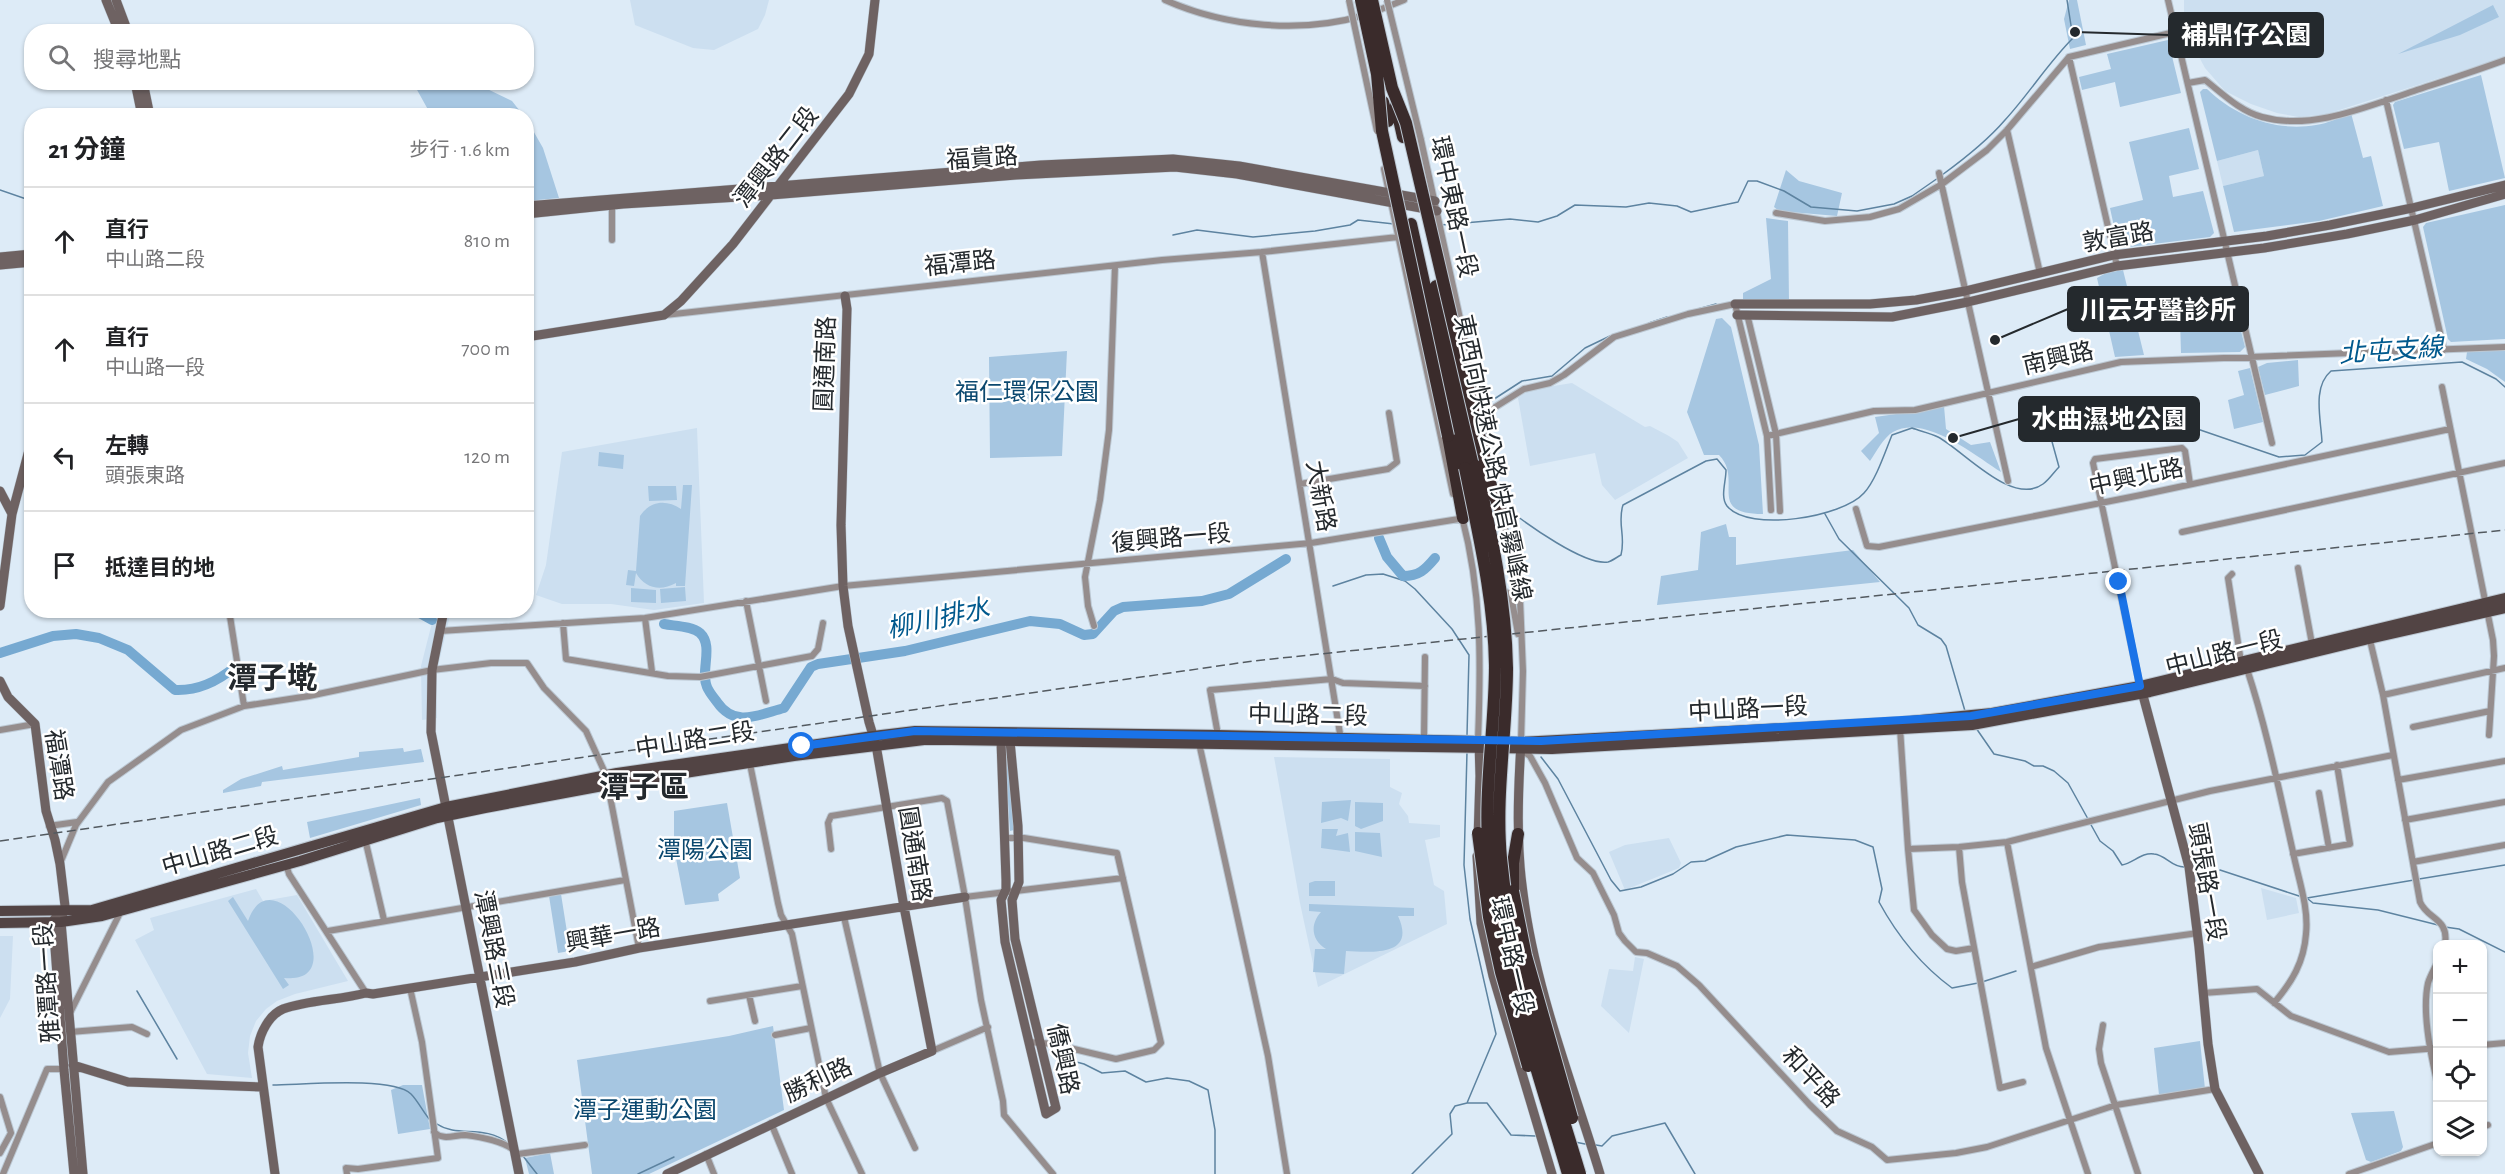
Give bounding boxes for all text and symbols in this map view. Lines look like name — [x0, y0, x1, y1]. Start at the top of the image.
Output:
callout: 補鼎仔公園 — [2169, 13, 2323, 57]
text: 補鼎仔公園 — [2181, 21, 2311, 49]
search box — [24, 24, 534, 90]
icon: search — [45, 41, 78, 74]
text: 搜尋地點 — [93, 49, 181, 71]
street label: 潭興路二段 — [729, 102, 823, 212]
street label: 環中東路一段 — [1426, 134, 1482, 280]
text: 21 分鐘 — [48, 137, 126, 163]
text: 步行 · 1.6 km — [410, 140, 510, 160]
street label: 福貴路 — [945, 143, 1019, 173]
street label: 敦富路 — [2080, 218, 2156, 256]
text: 直行 — [105, 219, 149, 241]
icon: ahead — [48, 225, 81, 258]
text: 810 m — [464, 231, 510, 251]
street label: 福潭路 — [923, 246, 997, 280]
text: 中山路二段 — [105, 250, 205, 270]
callout: 川云牙醫診所 — [2068, 287, 2248, 331]
text: 川云牙醫診所 — [2080, 296, 2236, 324]
street label: 東西向快速公路 快官霧峰線 — [1450, 313, 1536, 603]
street label: 圓通南路 — [810, 316, 840, 412]
text: 直行 — [105, 327, 149, 349]
icon: ahead — [48, 333, 81, 366]
water label: 北屯支線 — [2338, 333, 2447, 368]
street label: 南興路 — [2020, 337, 2096, 379]
text: 700 m — [461, 339, 510, 359]
text: 中山路一段 — [105, 358, 205, 378]
park label: 福仁環保公園 — [955, 379, 1099, 405]
callout: 水曲濕地公園 — [2019, 397, 2199, 441]
text: 水曲濕地公園 — [2031, 405, 2187, 433]
text: 左轉 — [105, 435, 149, 457]
icon: left — [48, 441, 81, 474]
text: 120 m — [464, 447, 510, 467]
street label: 中興北路 — [2086, 454, 2186, 500]
street label: 大新路 — [1302, 458, 1340, 534]
text: 頭張東路 — [105, 466, 185, 486]
street label: 復興路一段 — [1110, 520, 1232, 556]
icon: arrive — [48, 549, 81, 582]
text: 抵達目的地 — [105, 557, 215, 579]
route end — [2105, 568, 2131, 594]
water label: 柳川排水 — [884, 594, 993, 643]
street label: 中山路一段 — [2163, 626, 2285, 680]
district label: 潭子墘 — [227, 662, 317, 694]
street label: 中山路一段 — [1687, 693, 1809, 725]
street label: 中山路二段 — [1248, 701, 1368, 729]
street label: 中山路二段 — [634, 718, 756, 762]
street label: 福潭路 — [41, 727, 77, 803]
route start — [788, 732, 814, 758]
district label: 潭子區 — [599, 771, 689, 803]
street label: 圓通南路 — [895, 805, 935, 903]
street label: 頭張路一段 — [2184, 821, 2230, 943]
street label: 中山路二段 — [159, 822, 281, 880]
park label: 潭陽公園 — [657, 838, 753, 863]
street label: 潭興路三段 — [470, 888, 518, 1010]
street label: 環中路一段 — [1486, 895, 1538, 1017]
street label: 興華一路 — [563, 914, 663, 956]
street label: 雅潭路一段 — [30, 922, 64, 1044]
map controls — [2433, 940, 2487, 1156]
button: + — [2433, 940, 2487, 994]
button: − — [2433, 994, 2487, 1048]
street label: 僑興路 — [1043, 1021, 1083, 1097]
street label: 和平路 — [1777, 1042, 1845, 1112]
button: locate — [2433, 1048, 2487, 1102]
street label: 勝利路 — [780, 1053, 856, 1107]
park label: 潭子運動公園 — [573, 1097, 717, 1123]
button: layers — [2433, 1102, 2487, 1156]

